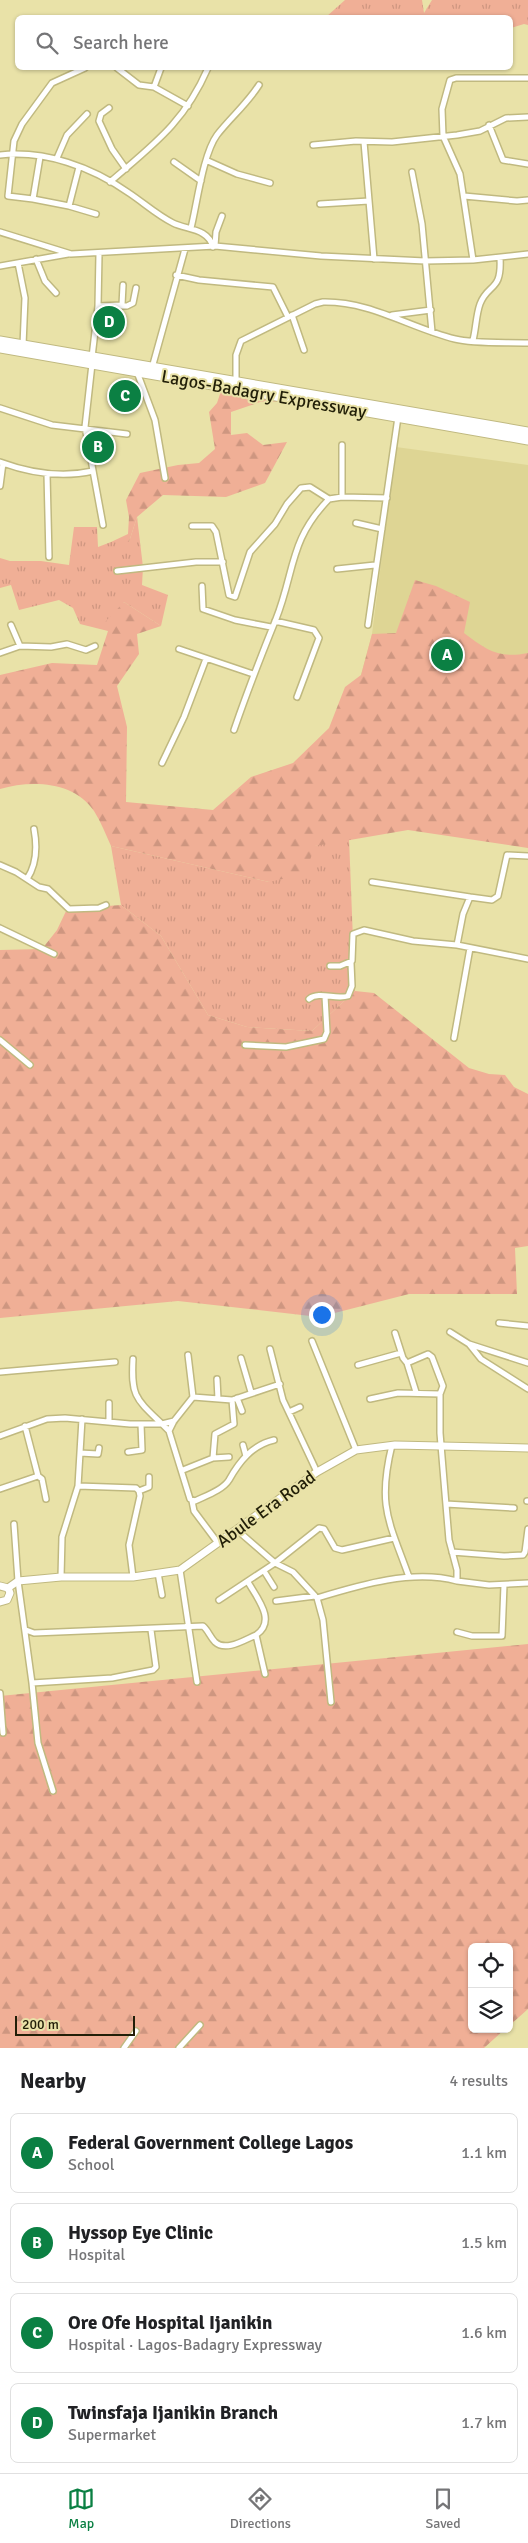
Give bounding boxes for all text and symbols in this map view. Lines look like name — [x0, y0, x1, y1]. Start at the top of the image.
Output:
search box — [15, 15, 513, 70]
icon: search — [33, 29, 61, 57]
text: Search here — [73, 31, 169, 55]
pin: D — [93, 303, 125, 341]
street label: Lagos-Badagry Expressway — [160, 365, 369, 423]
pin: C — [109, 377, 141, 415]
pin: B — [82, 428, 114, 466]
pin: A — [431, 636, 463, 674]
your location — [309, 1302, 335, 1328]
street label: Abule Era Road — [212, 1466, 320, 1552]
map controls — [468, 1943, 513, 2033]
button: locate — [468, 1943, 513, 1988]
button: layers — [468, 1988, 513, 2033]
scale bar — [15, 2013, 135, 2036]
text: 200 m — [22, 2016, 59, 2033]
text: Nearby — [20, 2068, 86, 2094]
text: 4 results — [449, 2071, 508, 2091]
text: Federal Government College Lagos — [68, 2131, 353, 2155]
text: A — [32, 2143, 42, 2163]
text: 1.1 km — [461, 2143, 507, 2163]
text: School — [68, 2155, 114, 2175]
text: Hyssop Eye Clinic — [68, 2221, 213, 2245]
text: B — [32, 2233, 42, 2253]
text: 1.5 km — [461, 2233, 507, 2253]
text: Hospital — [68, 2245, 125, 2265]
text: Ore Ofe Hospital Ijanikin — [68, 2311, 272, 2335]
text: C — [32, 2323, 42, 2343]
text: 1.6 km — [461, 2323, 507, 2343]
text: Hospital · Lagos-Badagry Expressway — [68, 2335, 322, 2355]
text: Twinsfaja Ijanikin Branch — [68, 2401, 278, 2425]
text: D — [32, 2413, 42, 2433]
text: 1.7 km — [461, 2413, 507, 2433]
text: Supermarket — [68, 2425, 156, 2445]
tab: Map — [67, 2485, 95, 2532]
tab: Directions — [230, 2485, 291, 2532]
tab: Saved — [425, 2485, 461, 2532]

